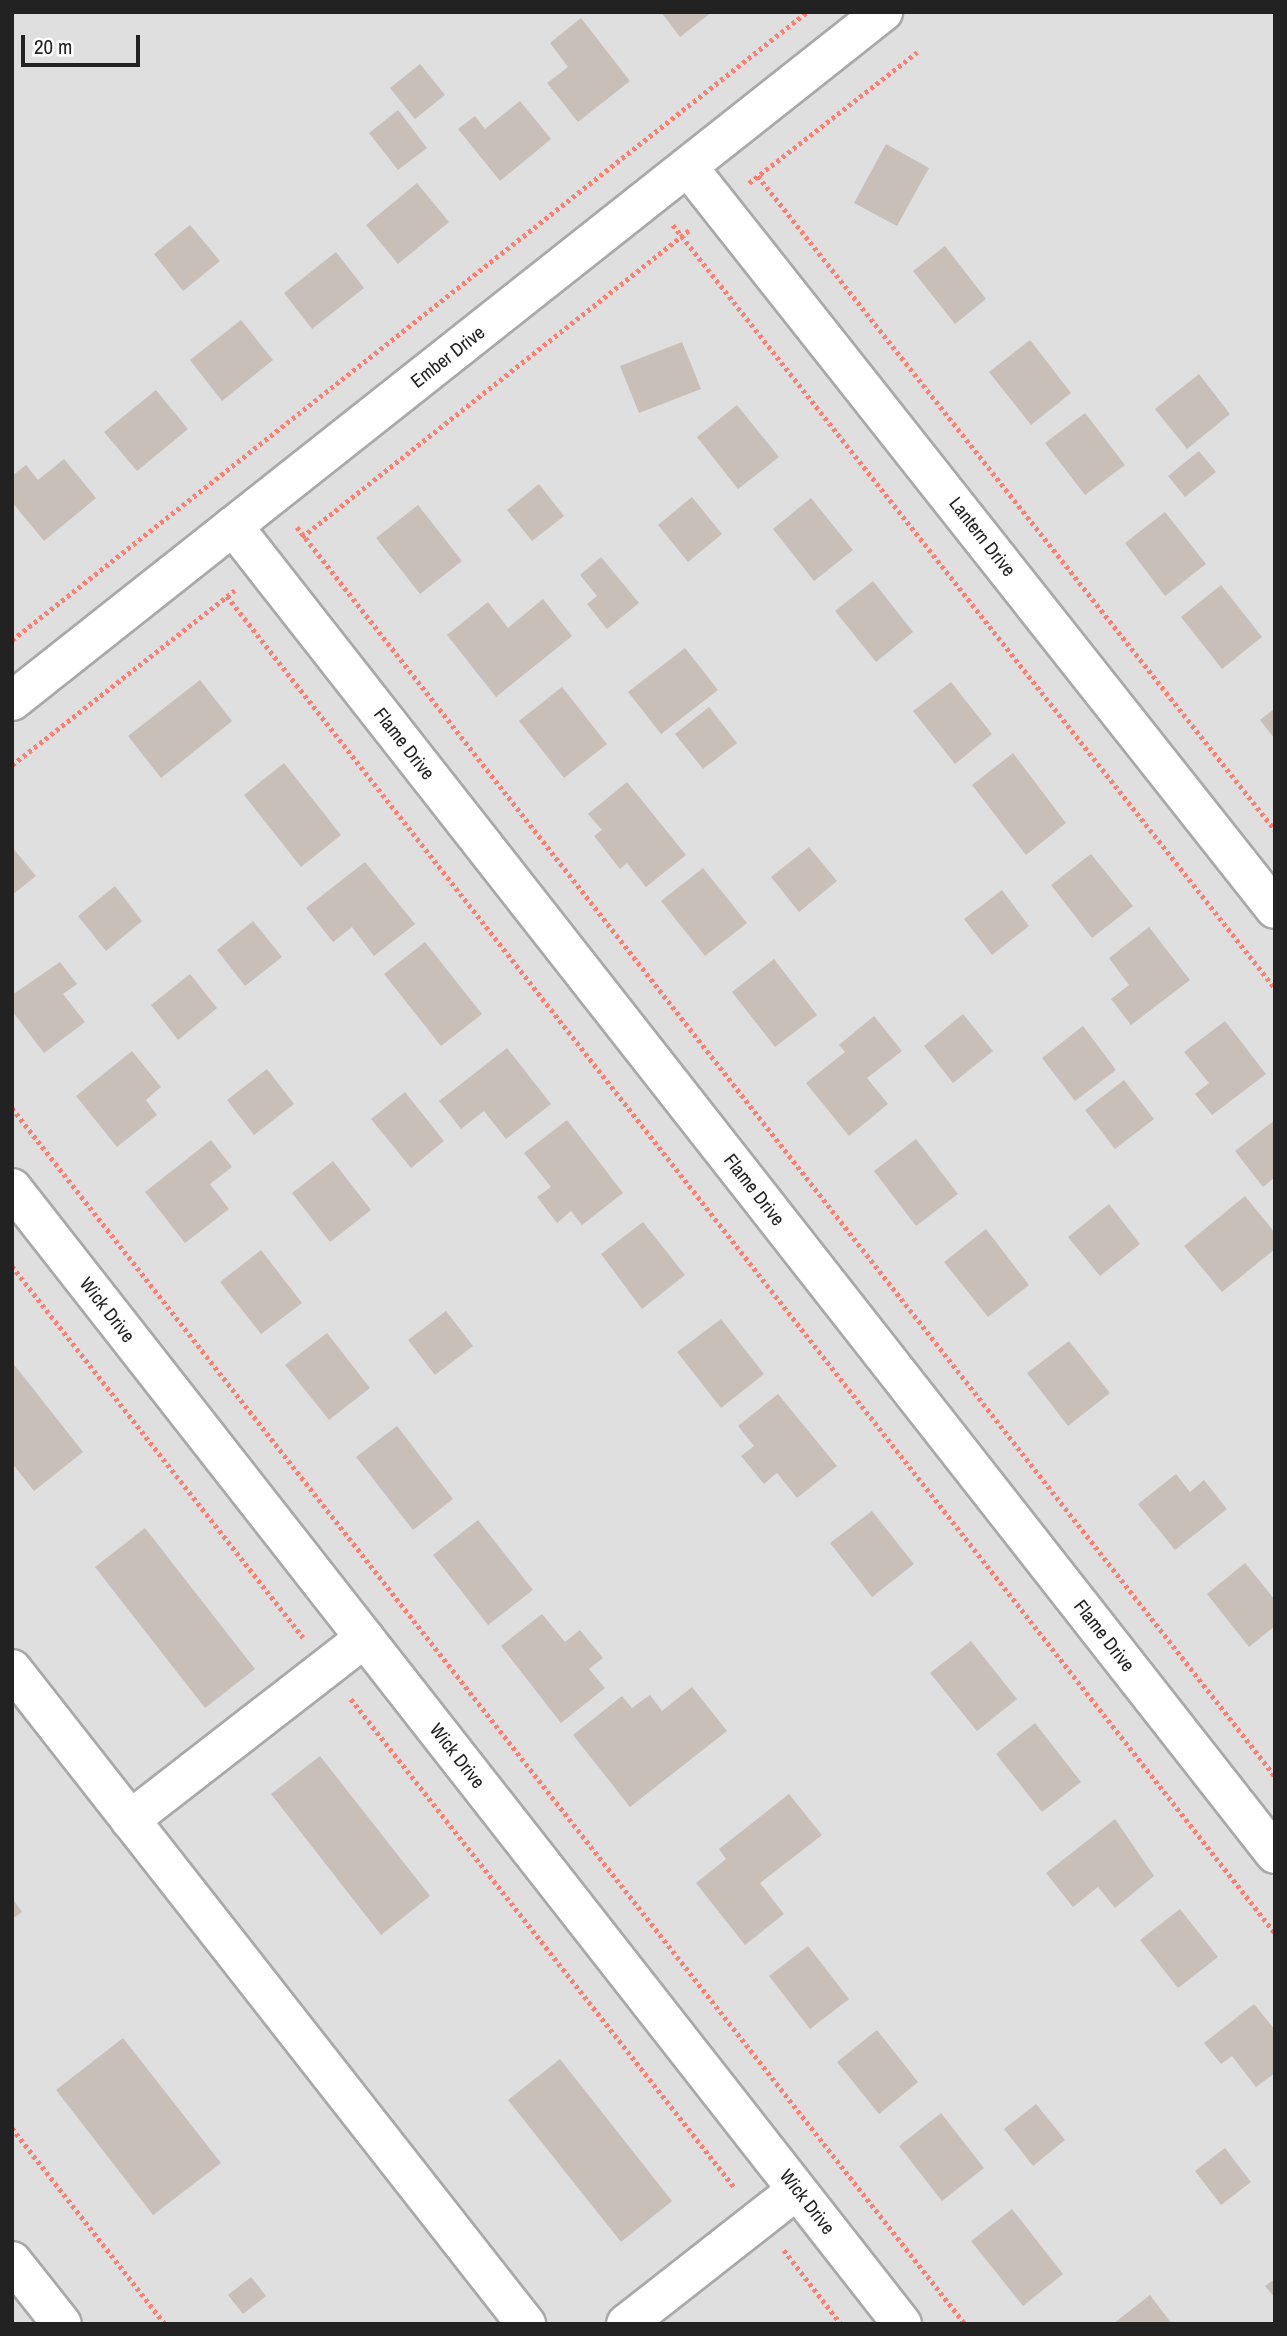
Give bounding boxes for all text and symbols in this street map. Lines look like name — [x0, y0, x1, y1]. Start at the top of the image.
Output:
scale bar — [24, 21, 144, 65]
text: 20 m — [34, 32, 72, 61]
street label: Ember Drive — [407, 321, 489, 393]
street label: Lantern Drive — [944, 493, 1020, 581]
street label: Flame Drive — [369, 704, 439, 784]
street label: Flame Drive — [719, 1150, 789, 1230]
street label: Wick Drive — [75, 1273, 139, 1347]
street label: Flame Drive — [1069, 1596, 1139, 1676]
street label: Wick Drive — [425, 1719, 489, 1793]
street label: Wick Drive — [775, 2165, 839, 2239]

